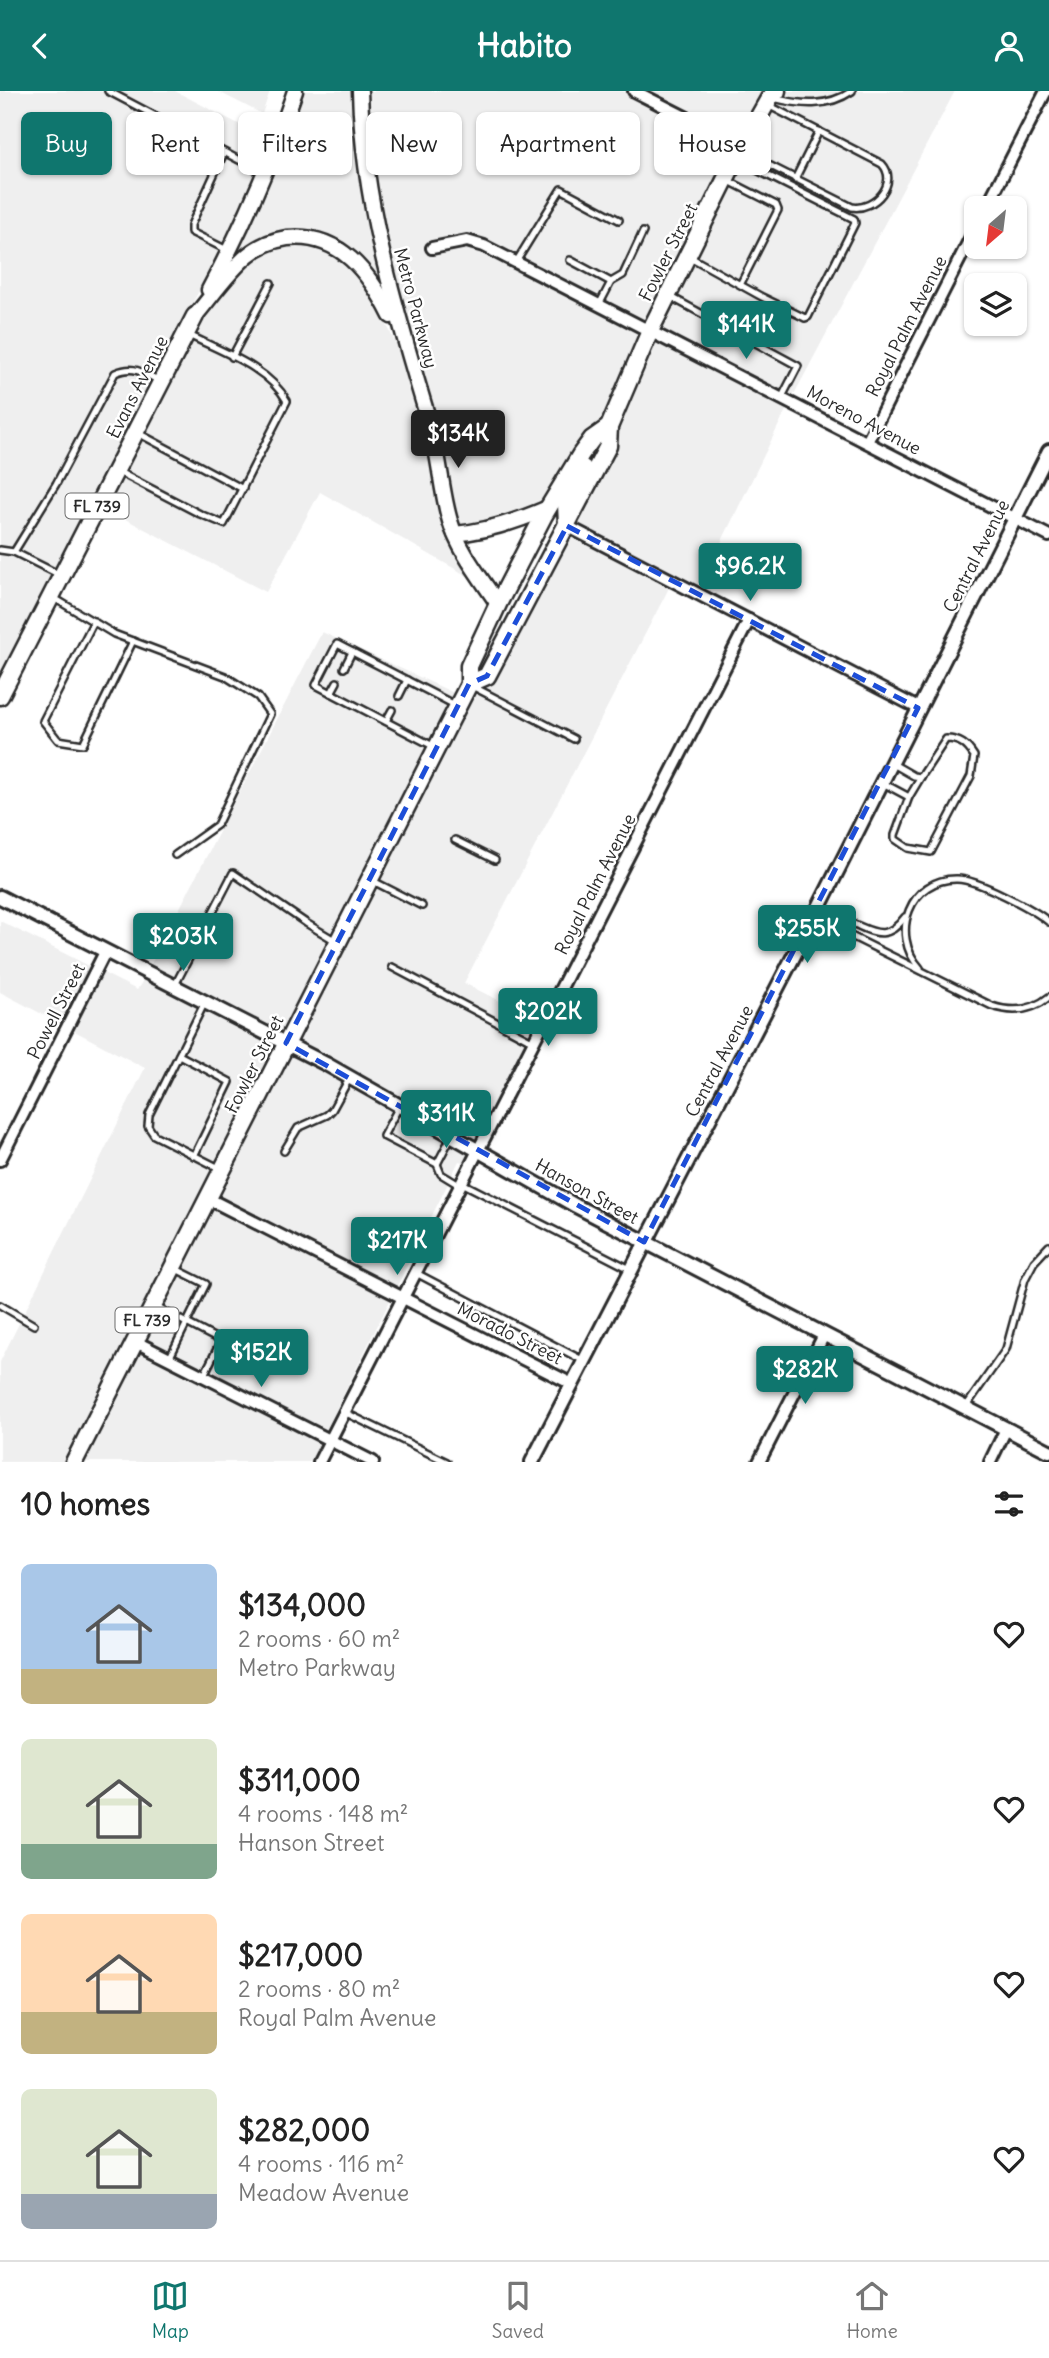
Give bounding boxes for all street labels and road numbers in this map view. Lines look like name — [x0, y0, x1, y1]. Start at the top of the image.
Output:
street label: Fowler Street — [633, 199, 703, 305]
street label: Metro Parkway — [389, 245, 443, 371]
street label: Royal Palm Avenue — [860, 252, 952, 400]
street label: Evans Avenue — [101, 332, 173, 442]
street label: Moreno Avenue — [803, 380, 925, 460]
road number: FL 739 — [66, 493, 128, 519]
street label: Central Avenue — [938, 496, 1014, 616]
street label: Royal Palm Avenue — [549, 810, 641, 958]
street label: Powell Street — [22, 959, 90, 1063]
street label: Central Avenue — [680, 1001, 758, 1121]
street label: Fowler Street — [219, 1011, 289, 1117]
street label: Hanson Street — [531, 1153, 643, 1229]
street label: Morado Street — [454, 1297, 566, 1369]
road number: FL 739 — [116, 1308, 178, 1333]

